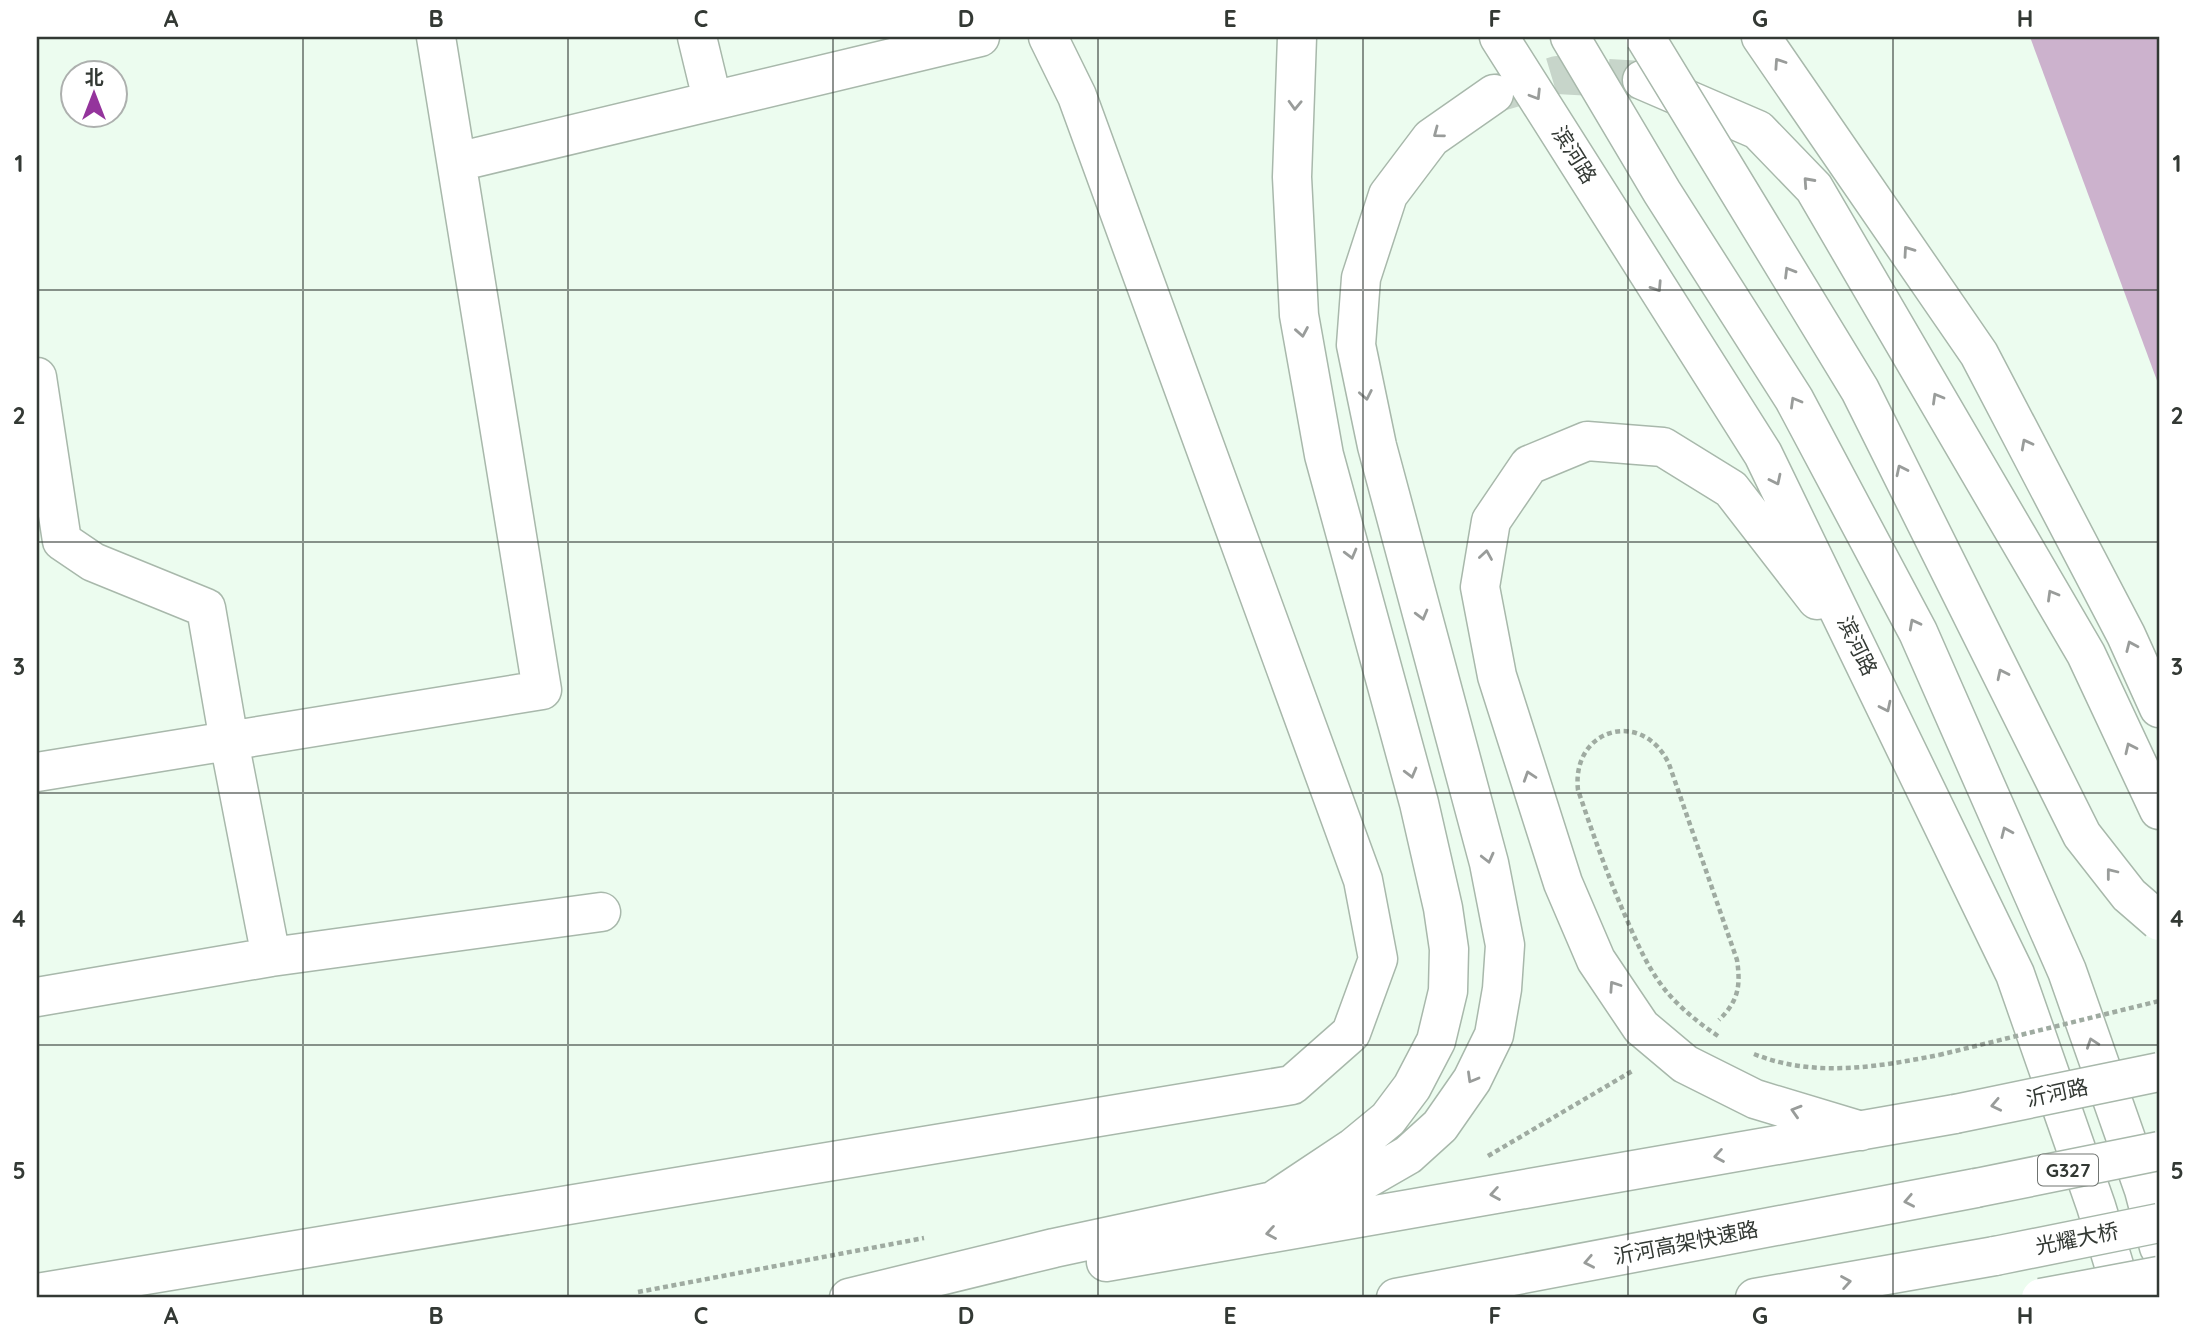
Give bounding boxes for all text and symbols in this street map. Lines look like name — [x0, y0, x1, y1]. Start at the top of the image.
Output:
text: A — [164, 4, 179, 33]
text: B — [428, 4, 444, 33]
text: C — [694, 4, 708, 33]
text: D — [958, 4, 974, 33]
text: E — [1223, 4, 1237, 33]
text: F — [1489, 4, 1501, 33]
text: G — [1752, 4, 1768, 33]
text: H — [2017, 4, 2033, 33]
one-way arrow — [1775, 58, 1787, 71]
north arrow — [60, 60, 130, 130]
text: 北 — [84, 65, 104, 89]
one-way arrow — [1527, 87, 1540, 100]
one-way arrow — [1287, 100, 1302, 111]
street label: 滨河路 — [1547, 121, 1603, 188]
one-way arrow — [1434, 125, 1446, 137]
text: 1 — [15, 149, 23, 178]
text: 1 — [2173, 149, 2181, 178]
one-way arrow — [1804, 177, 1816, 190]
one-way arrow — [1903, 245, 1916, 258]
one-way arrow — [1784, 267, 1797, 280]
one-way arrow — [1649, 279, 1661, 292]
one-way arrow — [1294, 326, 1309, 338]
one-way arrow — [1358, 389, 1373, 401]
one-way arrow — [1932, 393, 1945, 406]
one-way arrow — [1790, 397, 1803, 410]
text: 2 — [12, 401, 26, 430]
text: 2 — [2170, 401, 2184, 430]
one-way arrow — [2021, 439, 2035, 451]
one-way arrow — [1895, 465, 1909, 477]
one-way arrow — [1768, 473, 1782, 485]
one-way arrow — [1343, 548, 1357, 560]
one-way arrow — [1478, 549, 1493, 561]
one-way arrow — [2047, 589, 2060, 602]
one-way arrow — [1414, 609, 1429, 621]
street label: 滨河路 — [1832, 612, 1883, 680]
one-way arrow — [1909, 619, 1922, 632]
one-way arrow — [2125, 641, 2139, 653]
text: 3 — [13, 652, 25, 681]
text: 3 — [2171, 652, 2183, 681]
one-way arrow — [1996, 669, 2010, 681]
one-way arrow — [1878, 700, 1892, 712]
one-way arrow — [2124, 743, 2138, 755]
one-way arrow — [1402, 767, 1417, 779]
one-way arrow — [1523, 770, 1537, 782]
one-way arrow — [2000, 827, 2014, 840]
one-way arrow — [1480, 852, 1494, 864]
one-way arrow — [2107, 868, 2120, 880]
text: 4 — [12, 904, 26, 933]
text: 4 — [2170, 904, 2184, 933]
one-way arrow — [1610, 981, 1622, 994]
one-way arrow — [2087, 1037, 2101, 1049]
one-way arrow — [1467, 1070, 1480, 1083]
street label: 沂河路 — [2023, 1073, 2090, 1111]
one-way arrow — [1990, 1097, 2002, 1112]
one-way arrow — [1790, 1105, 1802, 1120]
one-way arrow — [1713, 1147, 1725, 1162]
road number: G327 — [2038, 1154, 2098, 1186]
text: 5 — [12, 1156, 26, 1185]
text: 5 — [2170, 1156, 2184, 1185]
one-way arrow — [1489, 1186, 1501, 1201]
one-way arrow — [1903, 1193, 1915, 1208]
street label: 沂河高架快速路 — [1611, 1215, 1760, 1269]
street label: 光耀大桥 — [2033, 1217, 2121, 1259]
one-way arrow — [1265, 1225, 1277, 1240]
one-way arrow — [1583, 1253, 1595, 1268]
one-way arrow — [1840, 1275, 1852, 1290]
text: A — [164, 1301, 179, 1330]
text: B — [428, 1301, 444, 1330]
text: C — [694, 1301, 708, 1330]
text: D — [958, 1301, 974, 1330]
text: E — [1223, 1301, 1237, 1330]
text: F — [1489, 1301, 1501, 1330]
text: G — [1752, 1301, 1768, 1330]
text: H — [2017, 1301, 2033, 1330]

